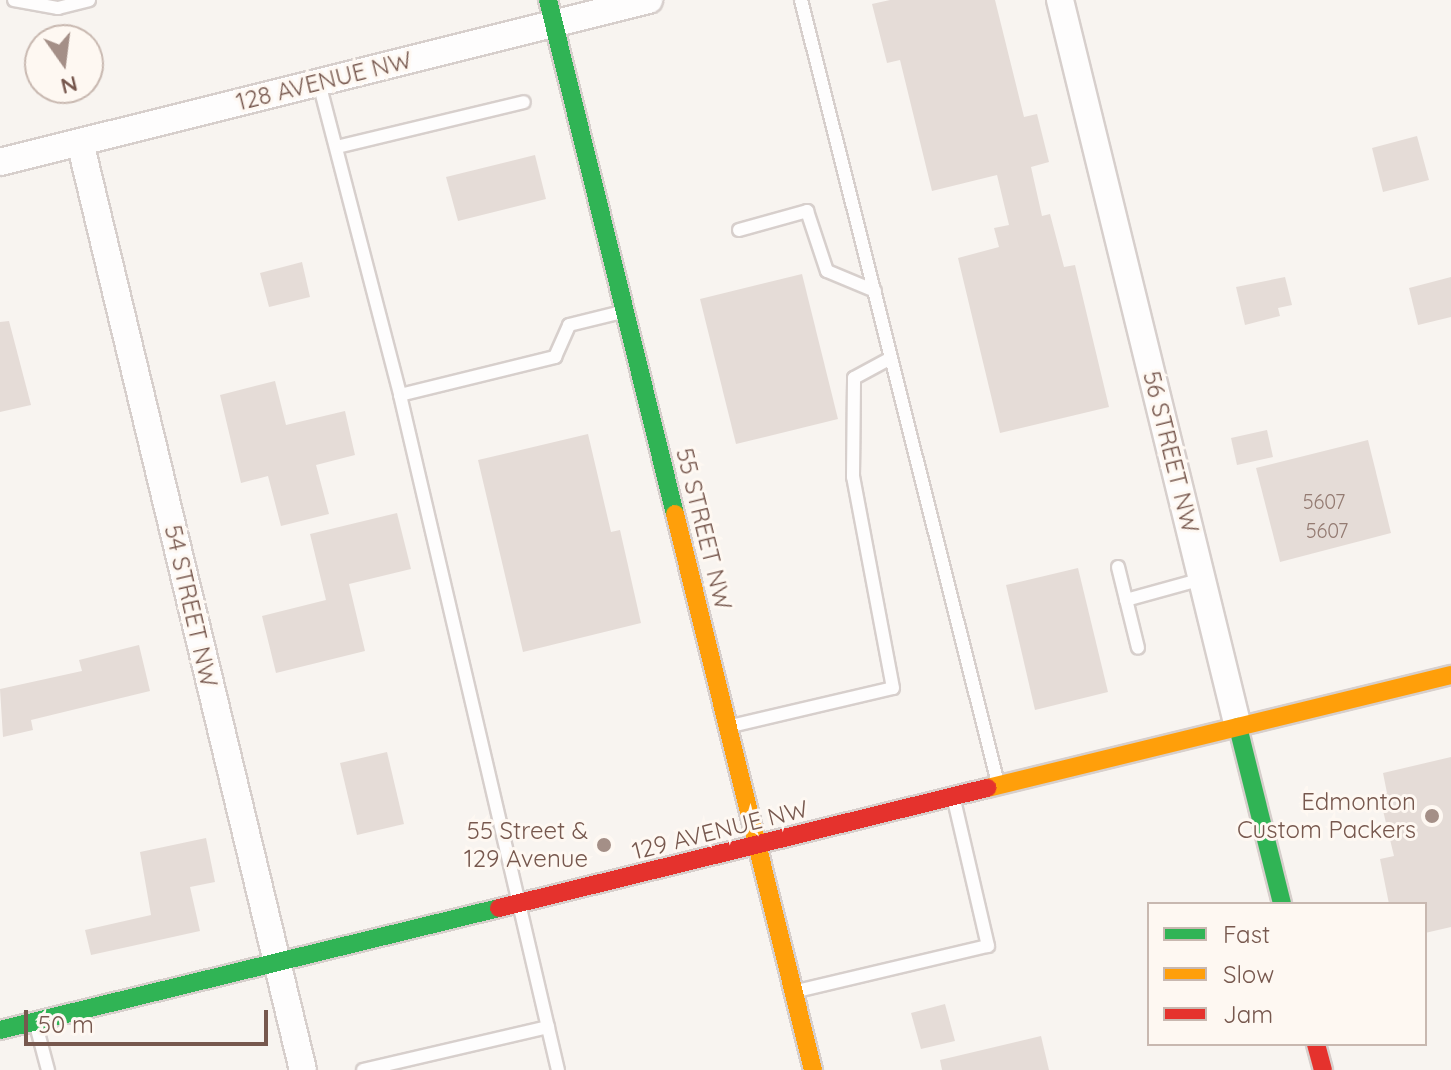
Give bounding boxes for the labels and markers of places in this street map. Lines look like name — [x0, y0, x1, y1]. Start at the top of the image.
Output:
place label: Edmonton Custom Packers — [1237, 788, 1416, 844]
marker: Edmonton Custom Packers — [1423, 807, 1441, 825]
place label: 55 Street & 129 Avenue — [464, 817, 588, 873]
marker: 55 Street & 129 Avenue — [595, 836, 613, 854]

